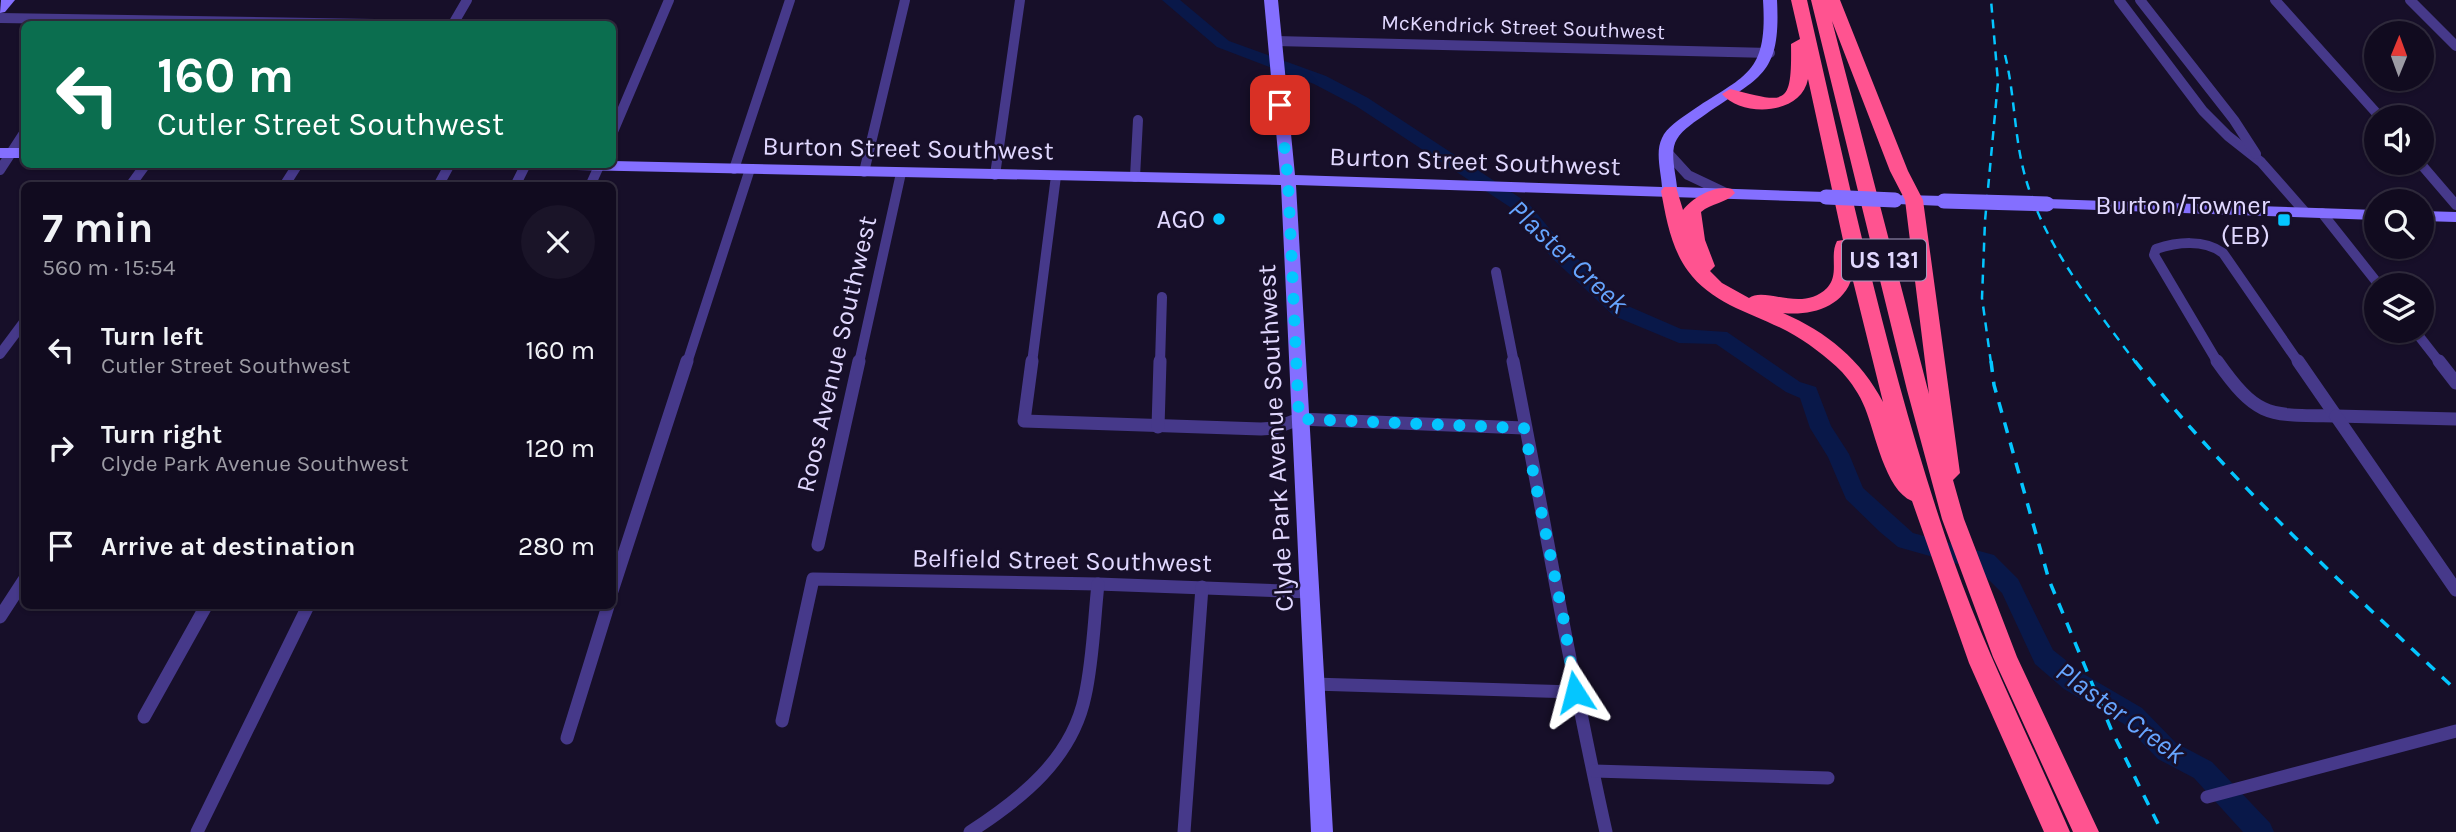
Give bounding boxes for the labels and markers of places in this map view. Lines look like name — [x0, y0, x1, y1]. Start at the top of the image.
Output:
pin — [1250, 75, 1310, 135]
place label: Burton/Towner (EB) — [2095, 190, 2271, 251]
place label: AGO — [1157, 204, 1205, 235]
marker: AGO — [1211, 211, 1227, 227]
marker: Burton/Towner (EB) — [2276, 212, 2292, 228]

